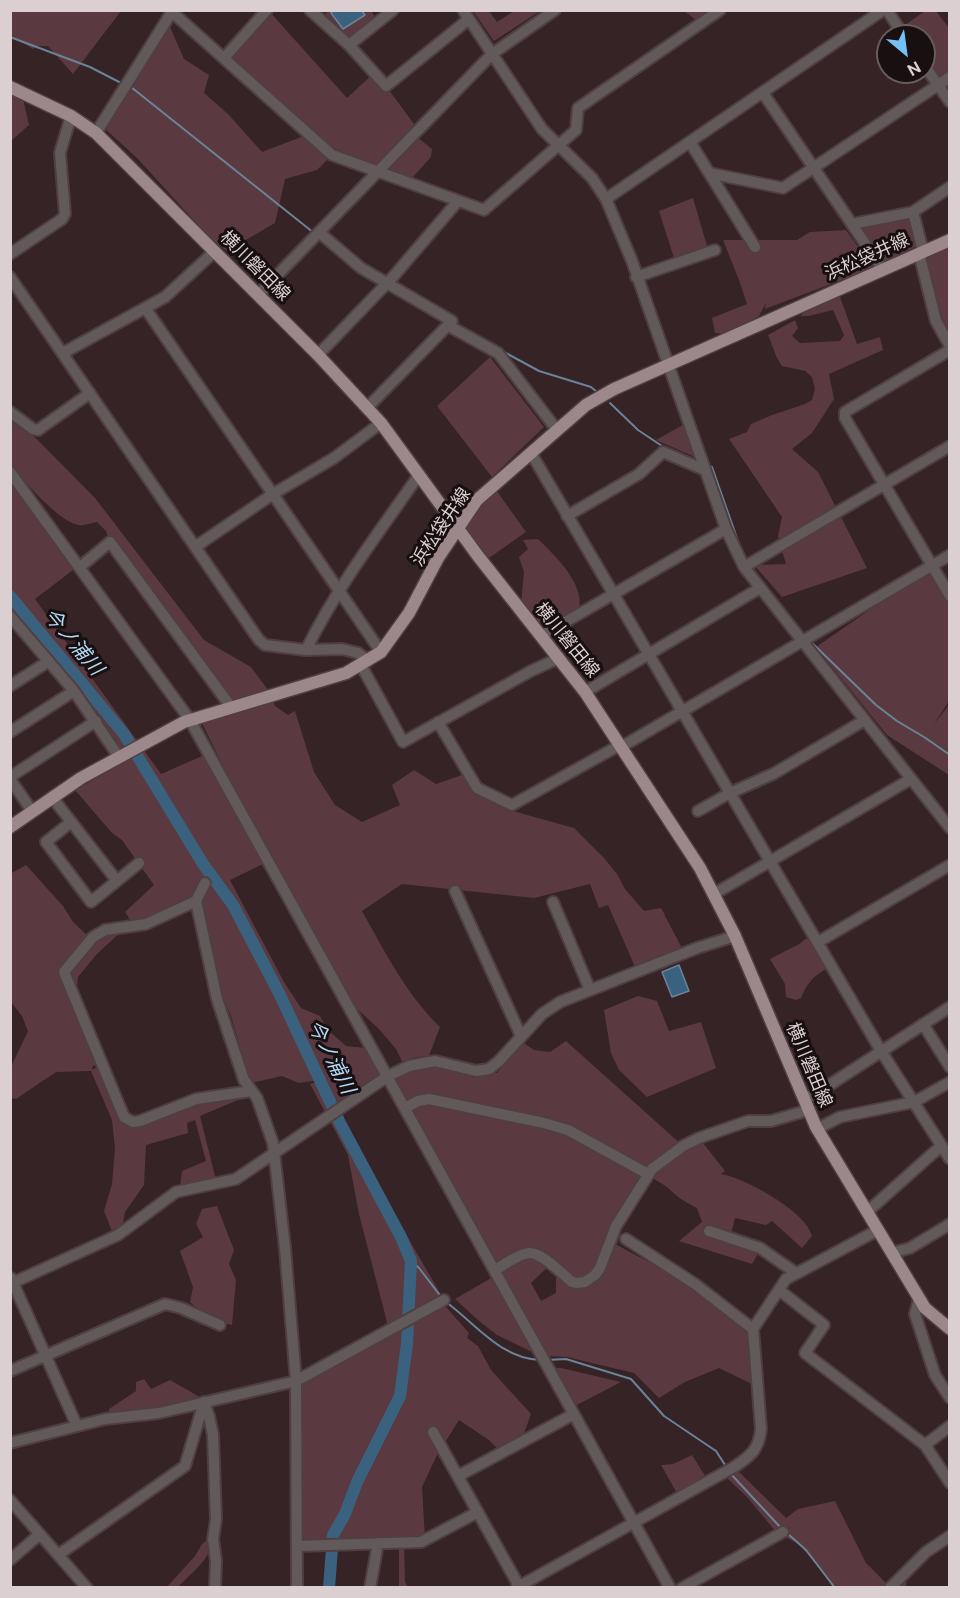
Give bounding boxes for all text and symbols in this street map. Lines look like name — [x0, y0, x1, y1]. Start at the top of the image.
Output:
north arrow — [876, 24, 936, 84]
text: N — [904, 57, 924, 80]
street label: 横川磐田線 — [216, 227, 294, 305]
street label: 浜松袋井線 — [821, 229, 913, 285]
street label: 浜松袋井線 — [407, 484, 475, 570]
street label: 横川磐田線 — [530, 598, 604, 682]
water label: 今ノ浦川 — [38, 604, 108, 680]
water label: 今ノ浦川 — [302, 1016, 360, 1098]
street label: 横川磐田線 — [781, 1019, 837, 1111]

